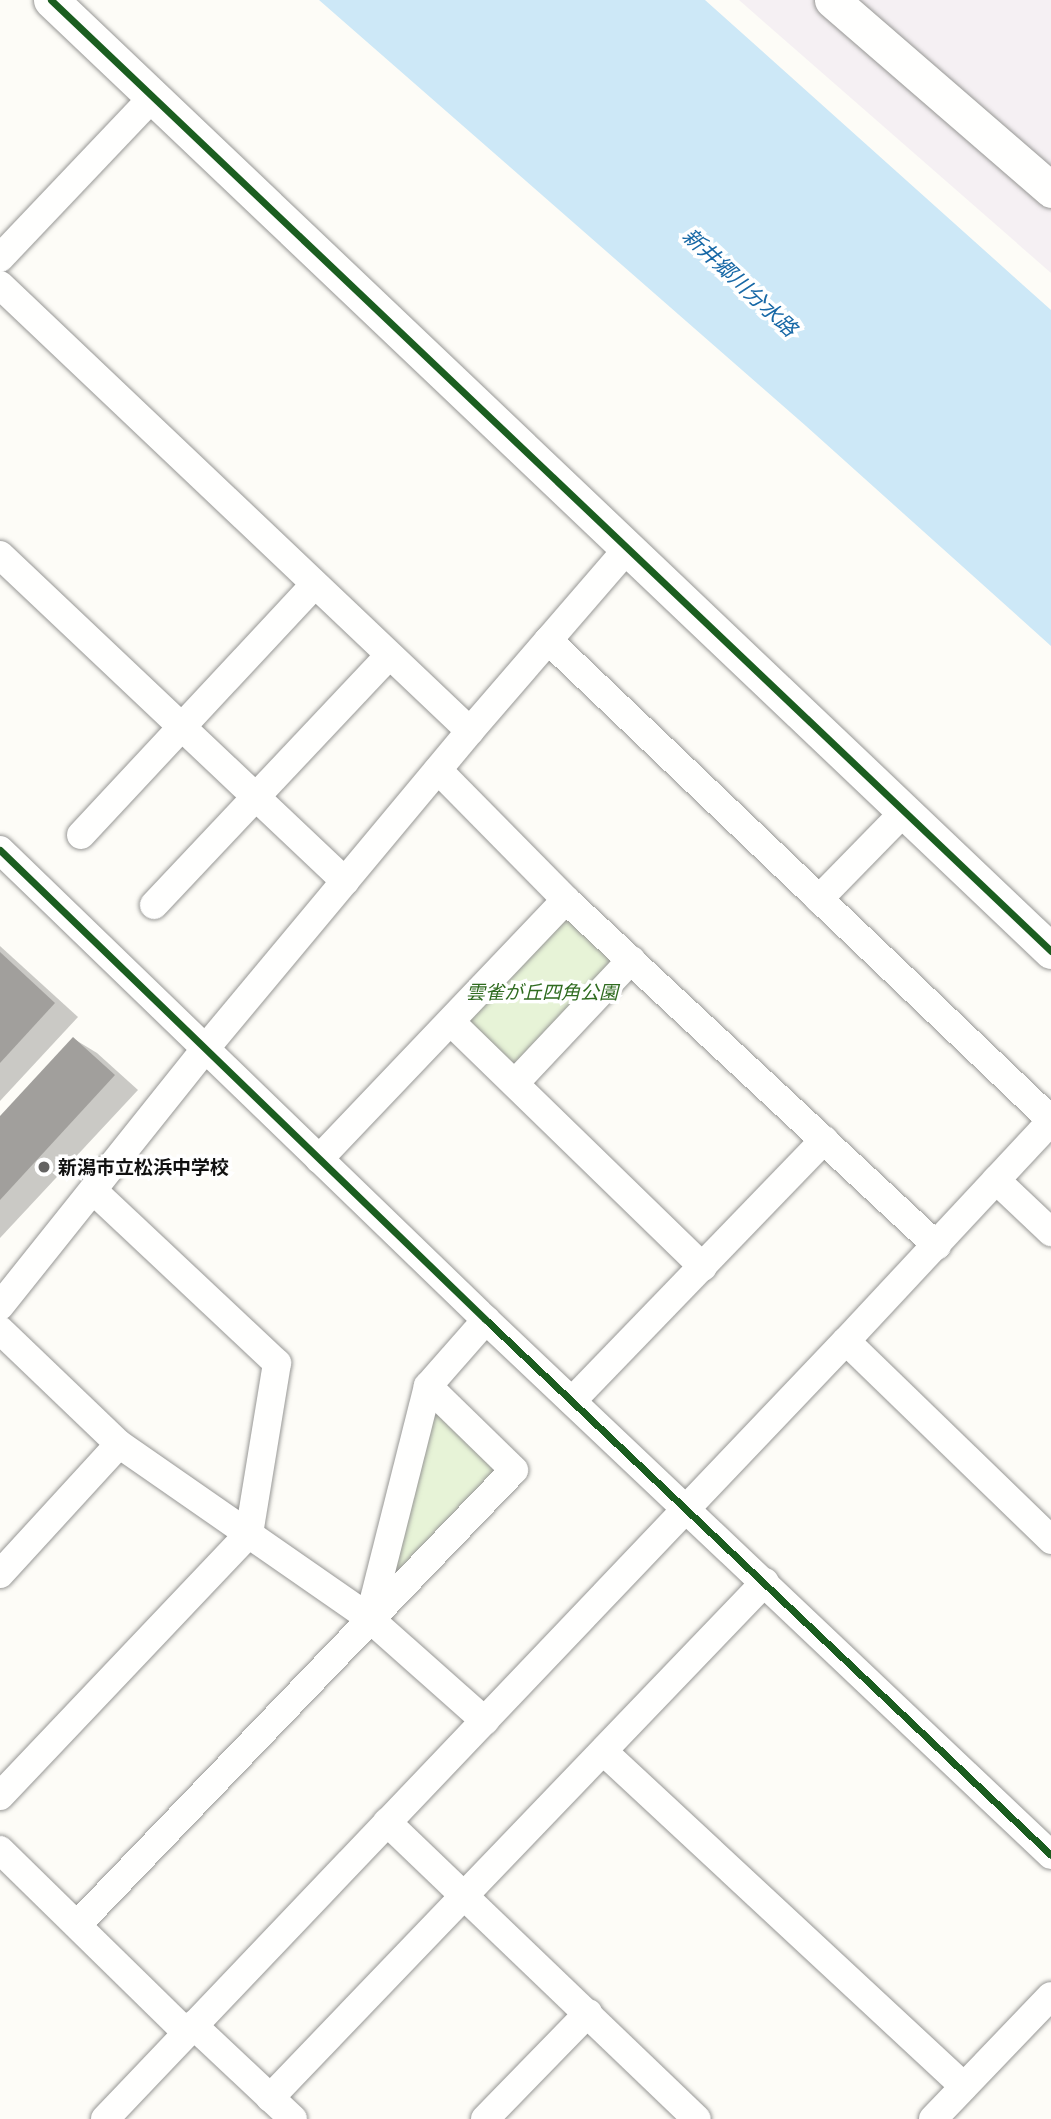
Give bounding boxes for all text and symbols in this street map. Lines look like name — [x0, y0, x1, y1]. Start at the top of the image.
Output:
water label: 新井郷川分水路 — [679, 222, 803, 340]
park label: 雲雀が丘四角公園 — [466, 981, 618, 1003]
place label: 新潟市立松浜中学校 — [58, 1156, 229, 1178]
marker: 新潟市立松浜中学校 — [36, 1159, 52, 1175]

